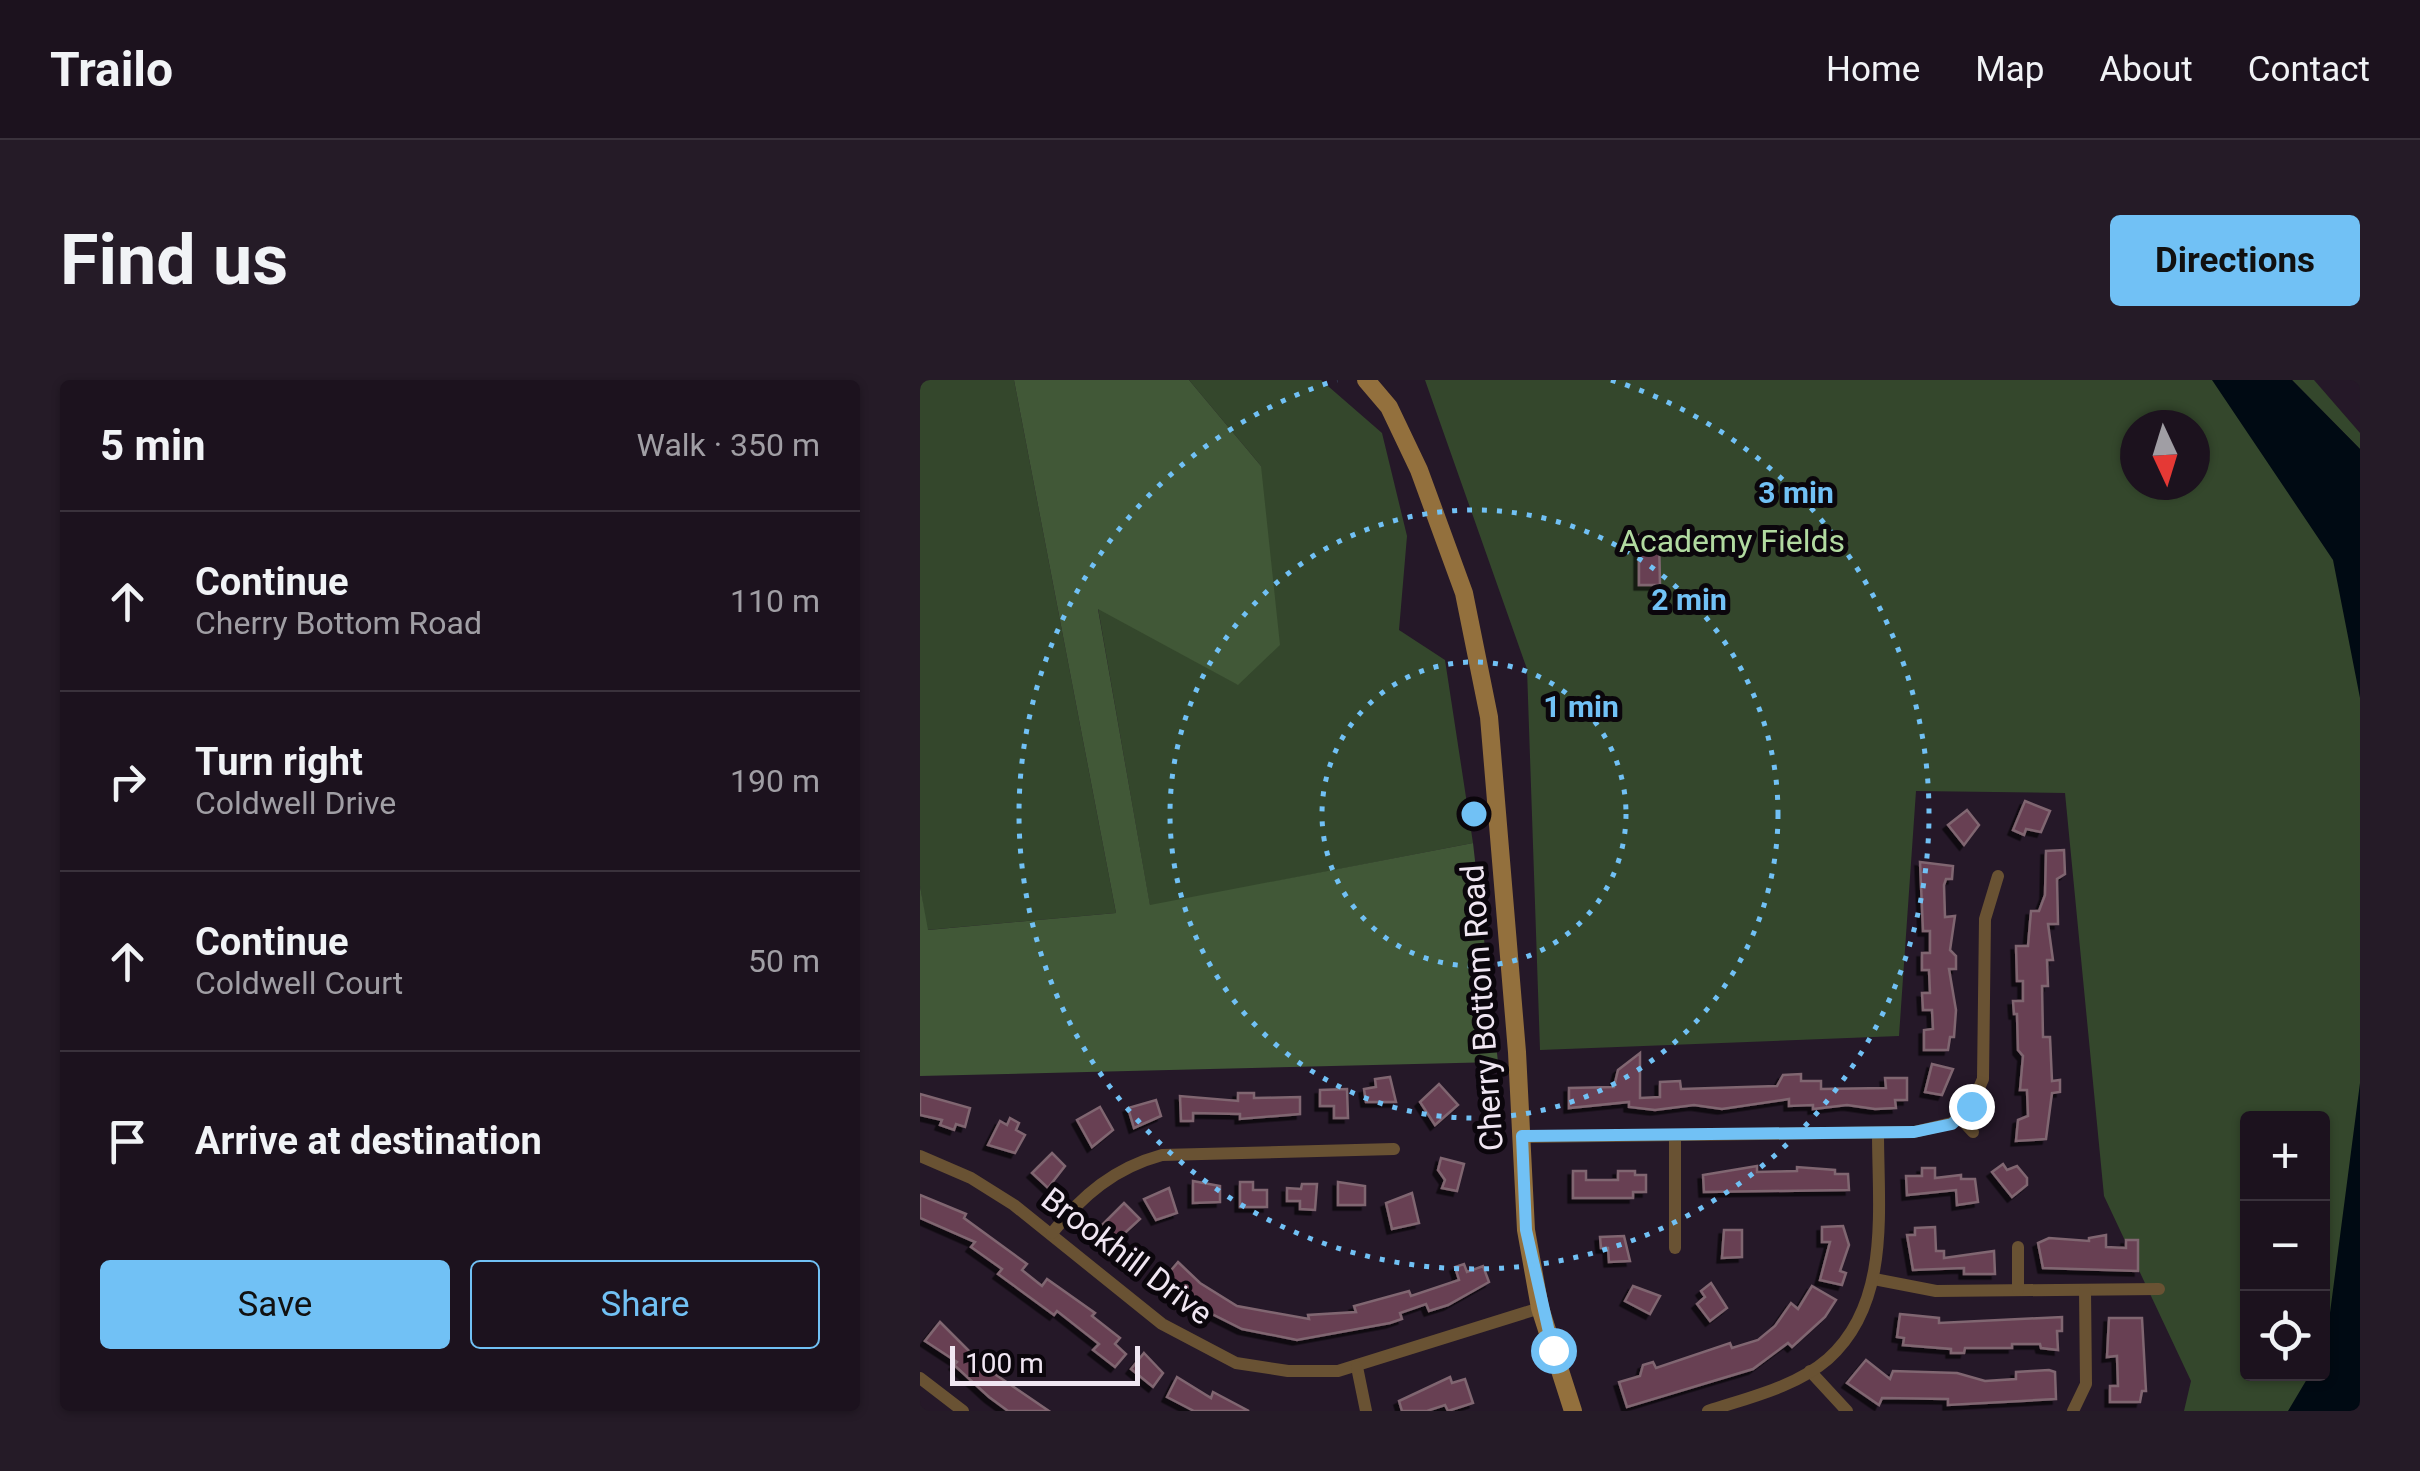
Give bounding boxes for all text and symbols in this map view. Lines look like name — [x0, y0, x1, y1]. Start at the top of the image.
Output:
text: Trailo — [50, 41, 173, 98]
text: Home — [1826, 49, 1920, 90]
text: Map — [1975, 49, 2044, 90]
text: About — [2099, 49, 2193, 90]
text: Contact — [2248, 49, 2370, 90]
button: Directions — [2110, 215, 2360, 306]
text: Find us — [60, 219, 288, 301]
north arrow — [2120, 410, 2210, 500]
text: 5 min — [100, 421, 206, 470]
text: Walk · 350 m — [637, 426, 820, 464]
text: 3 min — [1758, 475, 1834, 510]
park label: Academy Fields — [1619, 522, 1845, 560]
text: Continue — [195, 560, 349, 604]
icon: ahead — [100, 574, 155, 629]
text: 110 m — [730, 582, 820, 620]
text: 2 min — [1651, 582, 1727, 617]
text: Cherry Bottom Road — [195, 604, 482, 642]
text: 1 min — [1543, 689, 1619, 724]
text: Turn right — [195, 740, 363, 784]
icon: right — [100, 754, 155, 809]
text: 190 m — [730, 762, 820, 800]
text: Coldwell Drive — [195, 784, 396, 822]
centre of rings — [1456, 796, 1492, 832]
street label: Cherry Bottom Road — [1453, 864, 1511, 1152]
text: Continue — [195, 920, 349, 964]
icon: ahead — [100, 934, 155, 989]
text: 50 m — [748, 942, 820, 980]
text: Coldwell Court — [195, 964, 403, 1002]
route end — [1949, 1084, 1995, 1130]
map controls — [2240, 1111, 2330, 1381]
button: + — [2240, 1111, 2330, 1201]
icon: arrive — [100, 1114, 155, 1169]
text: Arrive at destination — [195, 1119, 542, 1163]
street label: Brookhill Drive — [1034, 1179, 1220, 1333]
button: − — [2240, 1201, 2330, 1291]
button: Save — [100, 1260, 450, 1349]
button: Share — [470, 1260, 820, 1349]
button: locate — [2240, 1291, 2330, 1381]
route start — [1531, 1328, 1577, 1374]
scale bar — [950, 1341, 1140, 1386]
text: 100 m — [965, 1347, 1044, 1380]

